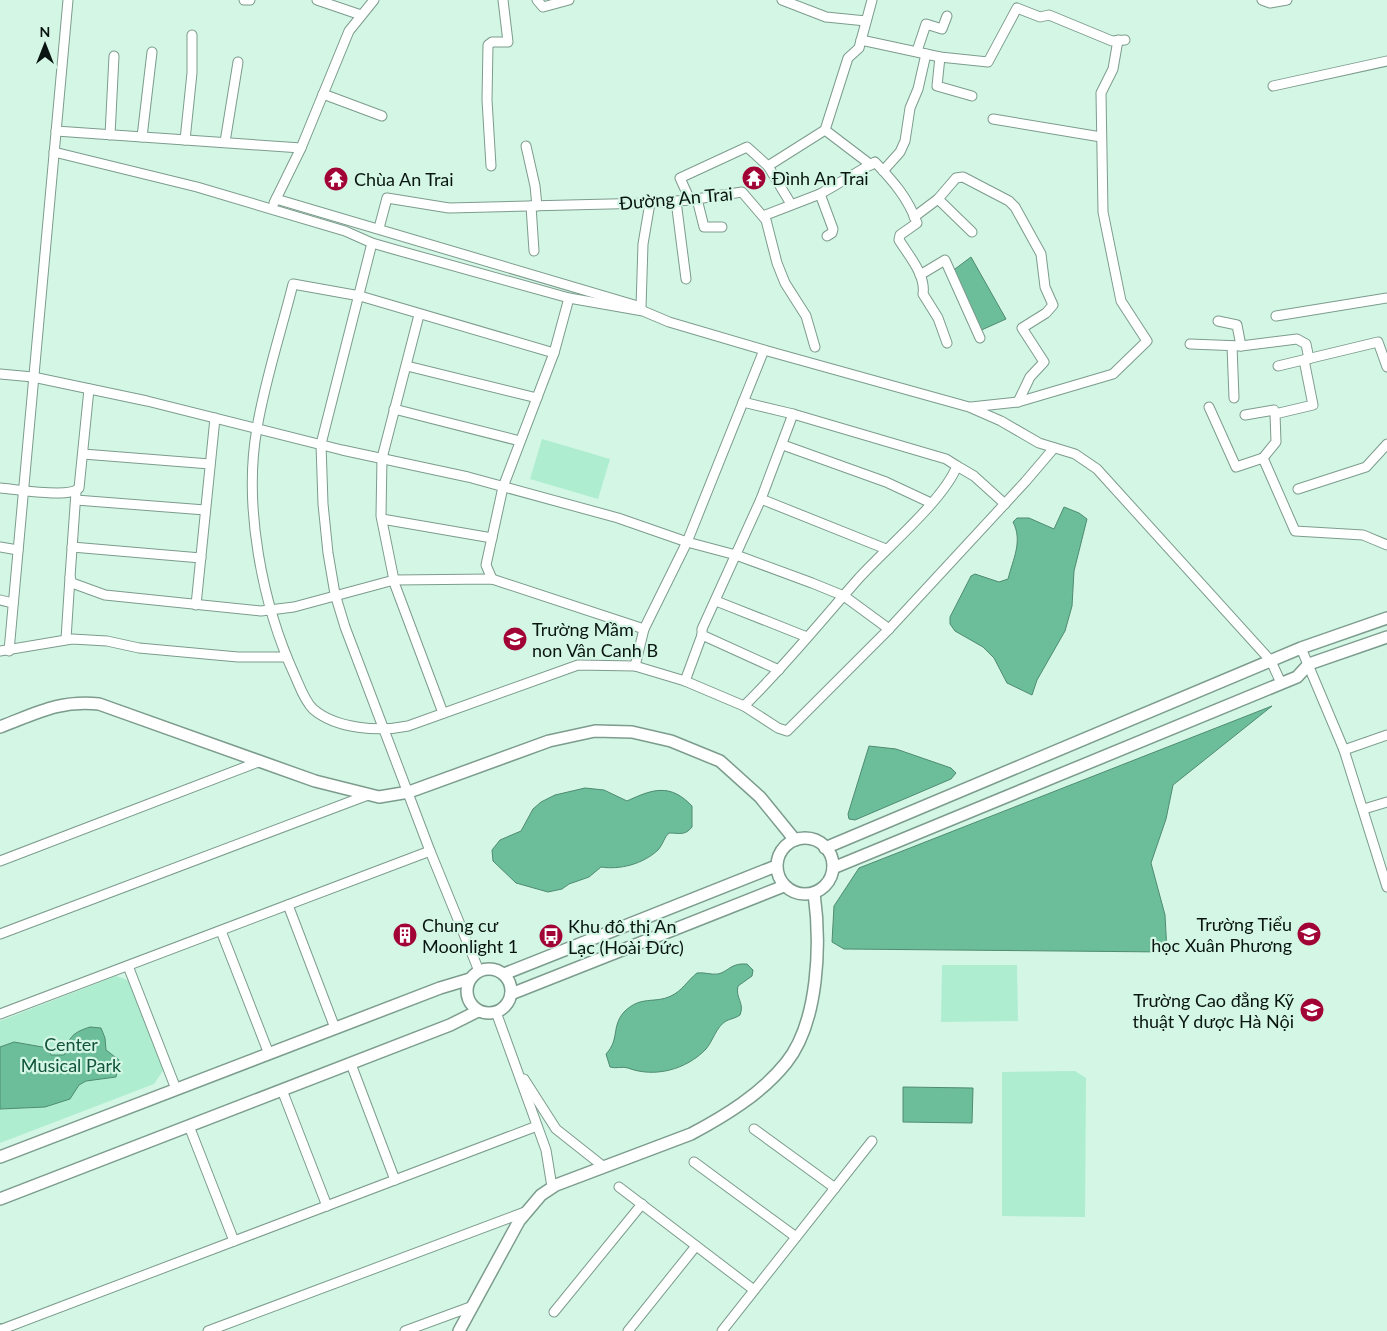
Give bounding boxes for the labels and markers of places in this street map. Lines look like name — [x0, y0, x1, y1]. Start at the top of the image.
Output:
temple icon: Đình An Trai — [741, 165, 767, 191]
temple icon: Chùa An Trai — [323, 166, 349, 192]
place label: Đình An Trai — [772, 167, 869, 189]
place label: Chùa An Trai — [354, 168, 454, 190]
place label: Trường Mầm non Vân Canh B — [532, 618, 658, 661]
school or university icon: Trường Mầm non Vân Canh B — [502, 626, 528, 652]
place label: Trường Tiểu học Xuân Phương — [1151, 913, 1292, 956]
place label: Chung cư Moonlight 1 — [422, 914, 518, 957]
place label: Khu đô thị An Lạc (Hoài Đức) — [568, 915, 684, 958]
school or university icon: Trường Tiểu học Xuân Phương — [1296, 921, 1322, 947]
building icon: Chung cư Moonlight 1 — [392, 922, 418, 948]
bus stop icon: Khu đô thị An Lạc (Hoài Đức) — [538, 923, 564, 949]
place label: Trường Cao đẳng Kỹ thuật Y dược Hà Nội — [1133, 989, 1295, 1032]
school or university icon: Trường Cao đẳng Kỹ thuật Y dược Hà Nội — [1299, 997, 1325, 1023]

